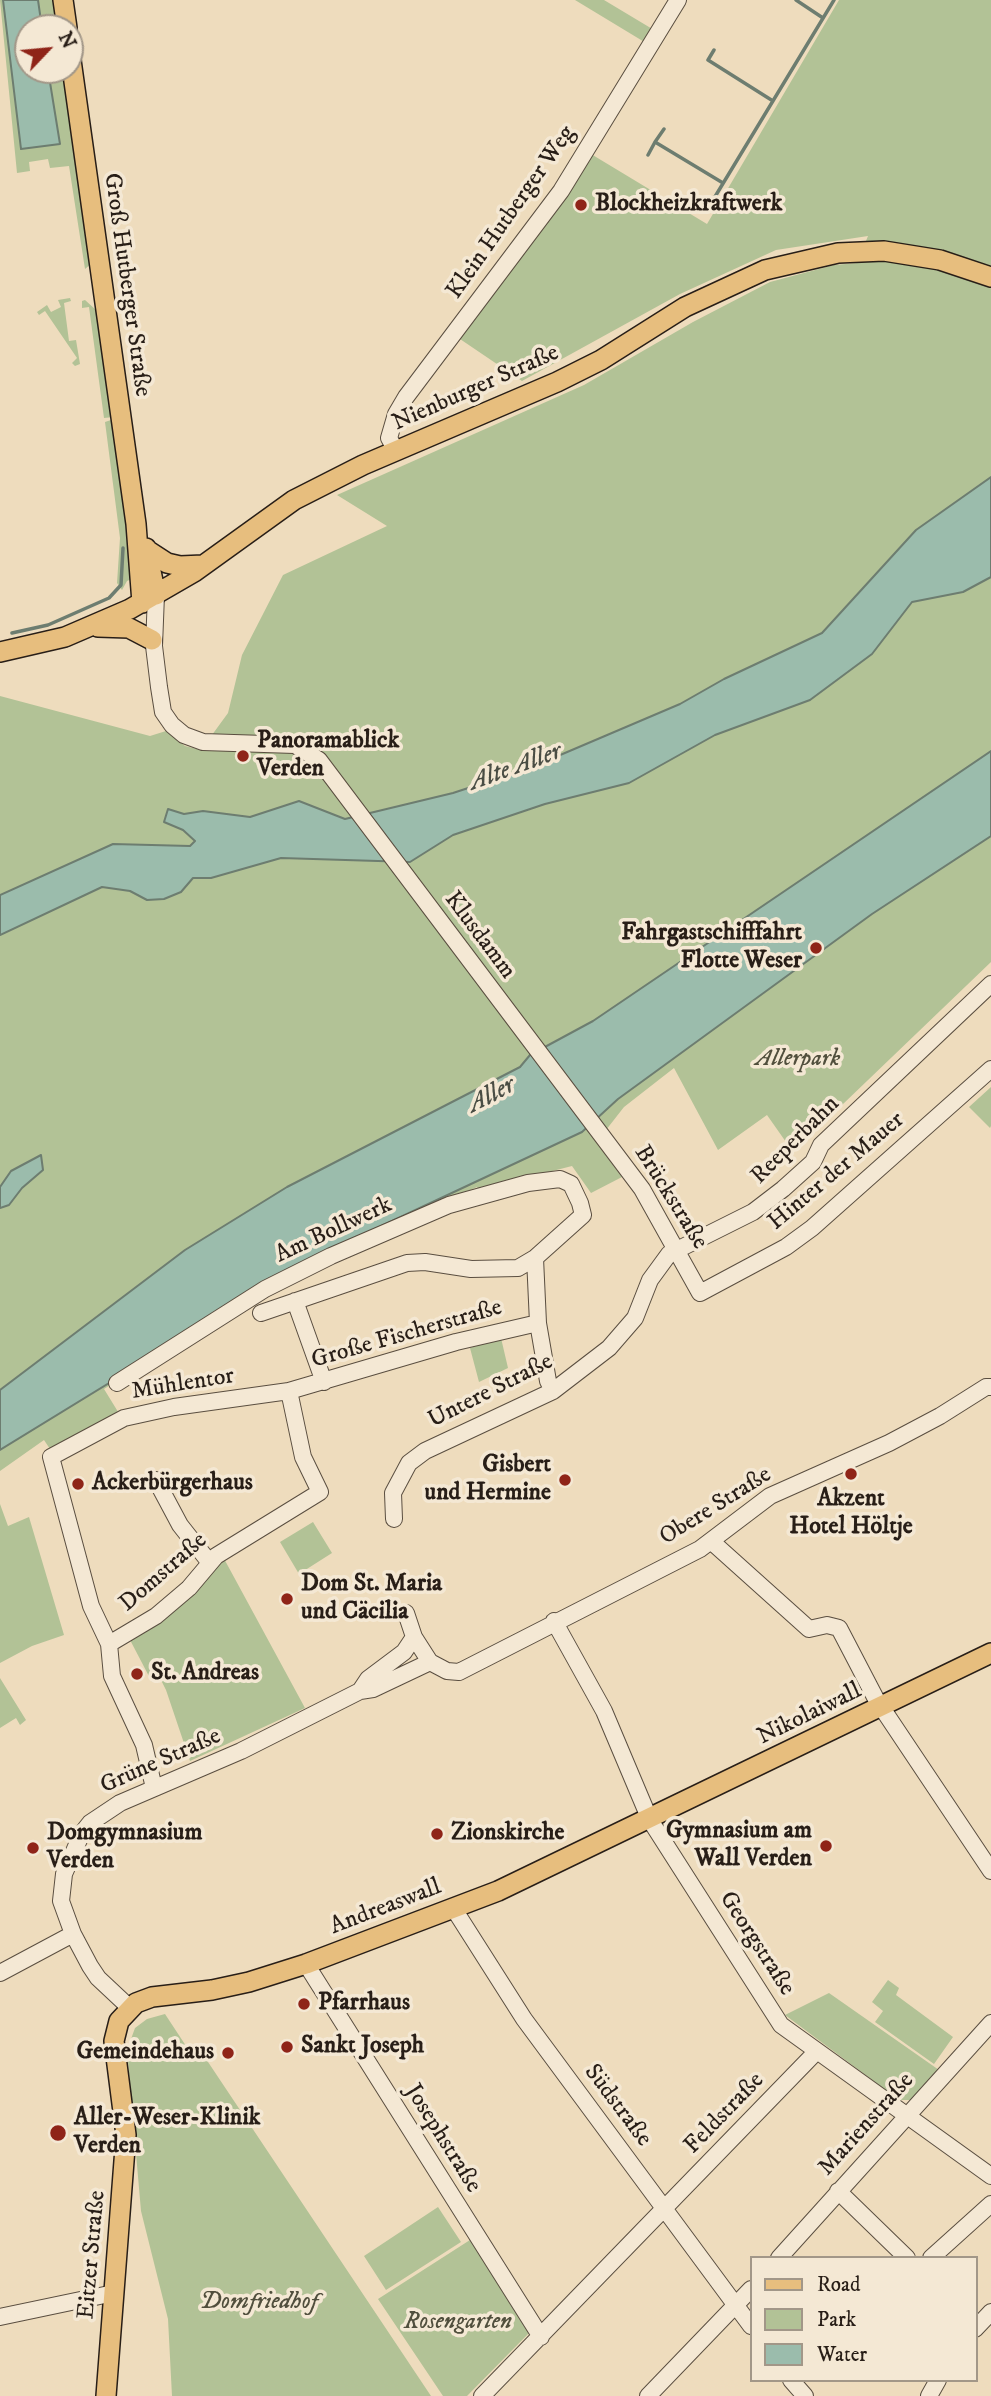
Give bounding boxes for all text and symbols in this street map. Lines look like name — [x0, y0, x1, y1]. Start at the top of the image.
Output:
north arrow — [14, 14, 84, 84]
text: N — [53, 28, 80, 53]
street label: Klein Hutberger Weg — [441, 121, 583, 305]
street label: Groß Hutberger Straße — [96, 171, 156, 399]
place label: Blockheizkraftwerk — [595, 191, 782, 219]
marker: Blockheizkraftwerk — [573, 197, 589, 213]
street label: Nienburger Straße — [388, 339, 564, 439]
place label: Panoramablick Verden — [257, 728, 399, 784]
water label: Alte Aller — [466, 737, 566, 799]
marker: Panoramablick Verden — [235, 748, 251, 764]
street label: Klusdamm — [437, 887, 521, 985]
place label: Fahrgastschifffahrt Flotte Weser — [621, 920, 802, 976]
marker: Fahrgastschifffahrt Flotte Weser — [808, 940, 824, 956]
park label: Allerpark — [756, 1046, 840, 1074]
water label: Aller — [463, 1071, 521, 1121]
street label: Reeperbahn — [746, 1091, 846, 1191]
street label: Hinter der Mauer — [763, 1107, 911, 1237]
street label: Brückstraße — [627, 1141, 713, 1255]
street label: Am Bollwerk — [271, 1191, 397, 1271]
street label: Große Fischerstraße — [308, 1294, 506, 1376]
street label: Untere Straße — [424, 1348, 558, 1436]
street label: Mühlentor — [130, 1363, 236, 1407]
place label: Gisbert und Hermine — [425, 1452, 551, 1508]
street label: Obere Straße — [655, 1461, 777, 1553]
marker: Akzent Hotel Höltje — [843, 1466, 859, 1482]
place label: Ackerbürgerhaus — [92, 1470, 253, 1498]
marker: Gisbert und Hermine — [557, 1472, 573, 1488]
marker: Ackerbürgerhaus — [70, 1476, 86, 1492]
place label: Akzent Hotel Höltje — [789, 1486, 913, 1542]
street label: Domstraße — [114, 1527, 214, 1619]
place label: Dom St. Maria und Cäcilia — [301, 1571, 442, 1627]
marker: Dom St. Maria und Cäcilia — [279, 1591, 295, 1607]
place label: St. Andreas — [151, 1660, 259, 1688]
marker: St. Andreas — [129, 1666, 145, 1682]
street label: Nikolaiwall — [753, 1678, 867, 1752]
street label: Grüne Straße — [96, 1723, 226, 1801]
place label: Gymnasium am Wall Verden — [666, 1818, 812, 1874]
place label: Domgymnasium Verden — [47, 1820, 202, 1876]
place label: Zionskirche — [451, 1820, 565, 1848]
marker: Zionskirche — [429, 1826, 445, 1842]
marker: Gymnasium am Wall Verden — [818, 1838, 834, 1854]
marker: Domgymnasium Verden — [25, 1840, 41, 1856]
street label: Andreaswall — [326, 1874, 446, 1942]
street label: Georgstraße — [712, 1887, 800, 2001]
place label: Pfarrhaus — [318, 1990, 410, 2018]
marker: Pfarrhaus — [296, 1996, 312, 2012]
place label: Sankt Joseph — [301, 2033, 424, 2061]
place label: Gemeindehaus — [76, 2039, 214, 2067]
marker: Sankt Joseph — [279, 2039, 295, 2055]
marker: Gemeindehaus — [220, 2045, 236, 2061]
street label: Südstraße — [577, 2059, 657, 2153]
street label: Feldstraße — [679, 2067, 771, 2161]
street label: Marienstraße — [813, 2067, 921, 2183]
street label: Josephstraße — [397, 2079, 487, 2199]
place label: Aller-Weser-Klinik Verden — [74, 2105, 260, 2161]
marker: Aller-Weser-Klinik Verden — [48, 2123, 68, 2143]
street label: Eitzer Straße — [73, 2189, 113, 2321]
legend — [750, 2256, 977, 2382]
text: Road — [817, 2272, 861, 2298]
park label: Domfriedhof — [200, 2289, 318, 2317]
text: Park — [817, 2307, 856, 2333]
park label: Rosengarten — [404, 2309, 512, 2337]
text: Water — [817, 2342, 867, 2368]

